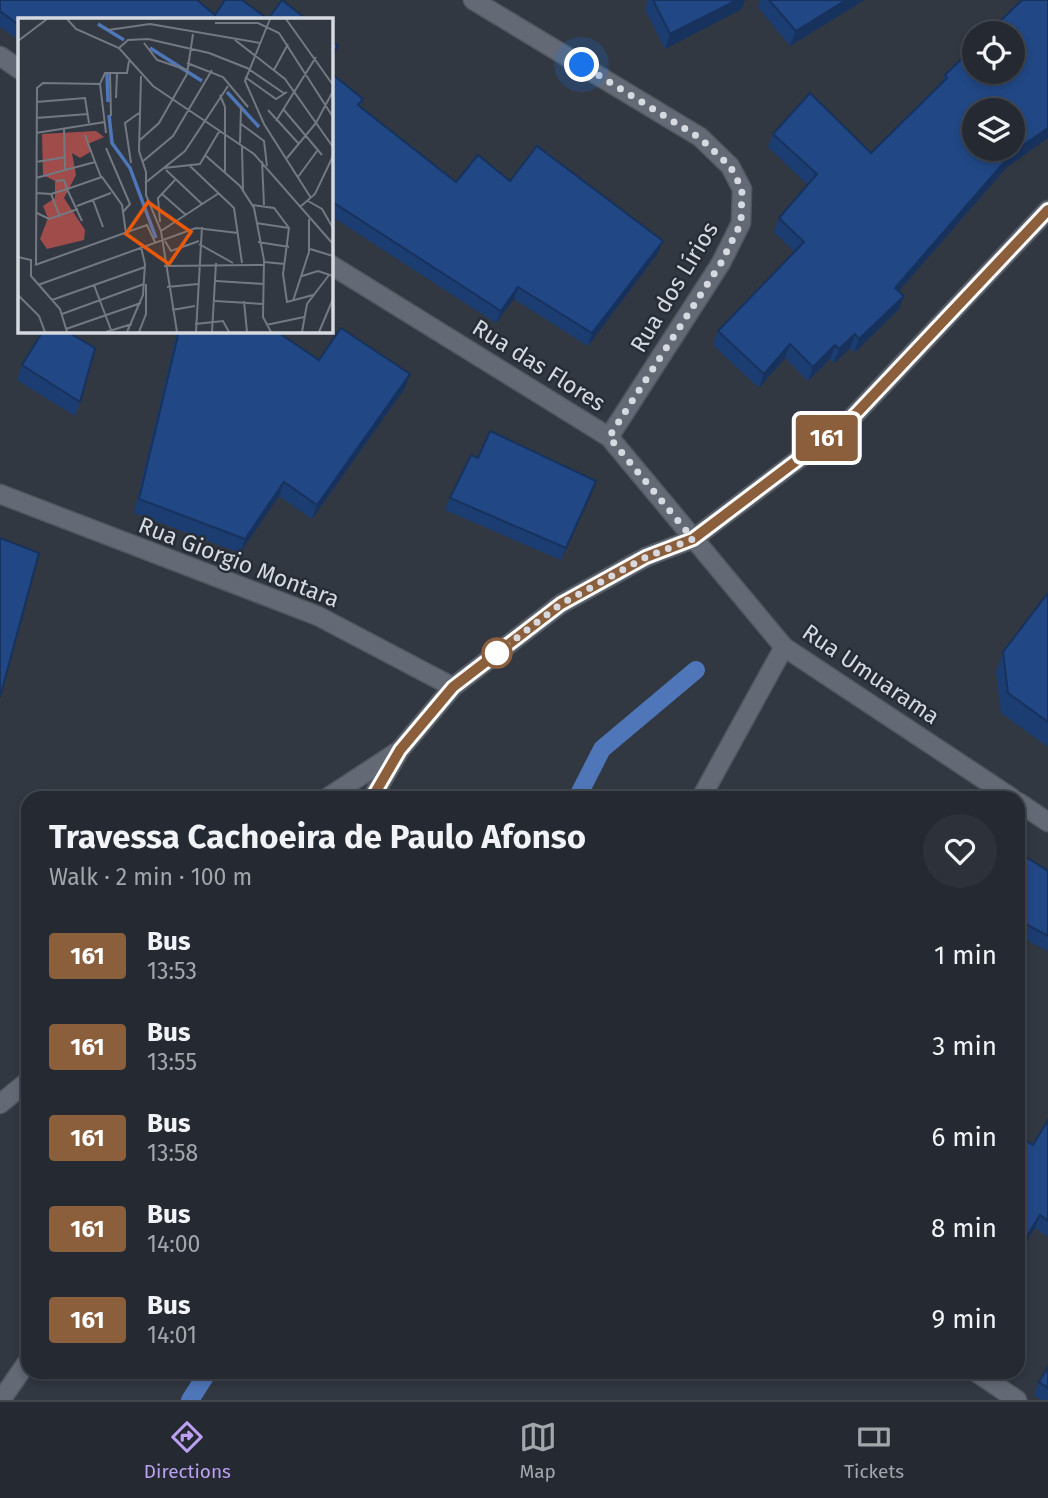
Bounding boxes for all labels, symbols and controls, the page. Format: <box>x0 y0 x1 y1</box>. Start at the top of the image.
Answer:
inset map <box>18 18 332 332</box>
map controls <box>962 21 1025 161</box>
button: locate <box>962 21 1025 84</box>
your location <box>564 47 599 82</box>
button: layers <box>962 98 1025 161</box>
street label: Rua dos Lírios <box>624 217 724 357</box>
street label: Rua das Flores <box>467 313 611 417</box>
line badge: 161 <box>787 415 867 461</box>
text: 161 <box>810 424 844 452</box>
street label: Rua Giorgio Montara <box>135 511 343 613</box>
street label: Rua Umuarama <box>797 618 945 730</box>
unlabelled marker <box>482 638 512 668</box>
button: heart <box>923 814 997 888</box>
text: Travessa Cachoeira de Paulo Afonso <box>49 817 586 857</box>
text: Walk · 2 min · 100 m <box>49 863 252 891</box>
text: Bus <box>147 926 190 957</box>
text: 1 min <box>934 940 997 971</box>
text: 161 <box>70 942 105 970</box>
text: 13:53 <box>147 957 197 985</box>
text: Bus <box>147 1017 190 1048</box>
text: 3 min <box>932 1031 997 1062</box>
text: 161 <box>70 1033 105 1061</box>
text: 13:55 <box>147 1048 197 1076</box>
text: Bus <box>147 1108 190 1139</box>
text: 6 min <box>931 1122 997 1153</box>
text: 161 <box>70 1124 105 1152</box>
text: 13:58 <box>147 1139 198 1167</box>
text: Bus <box>147 1199 190 1230</box>
text: 8 min <box>931 1213 997 1244</box>
text: 161 <box>70 1215 105 1243</box>
text: 14:00 <box>147 1230 200 1258</box>
text: Bus <box>147 1290 190 1321</box>
text: 9 min <box>932 1304 997 1335</box>
text: 161 <box>70 1306 105 1334</box>
text: 14:01 <box>147 1321 197 1349</box>
tab: Directions <box>144 1418 231 1483</box>
tab: Map <box>519 1418 557 1483</box>
tab: Tickets <box>844 1418 904 1483</box>

